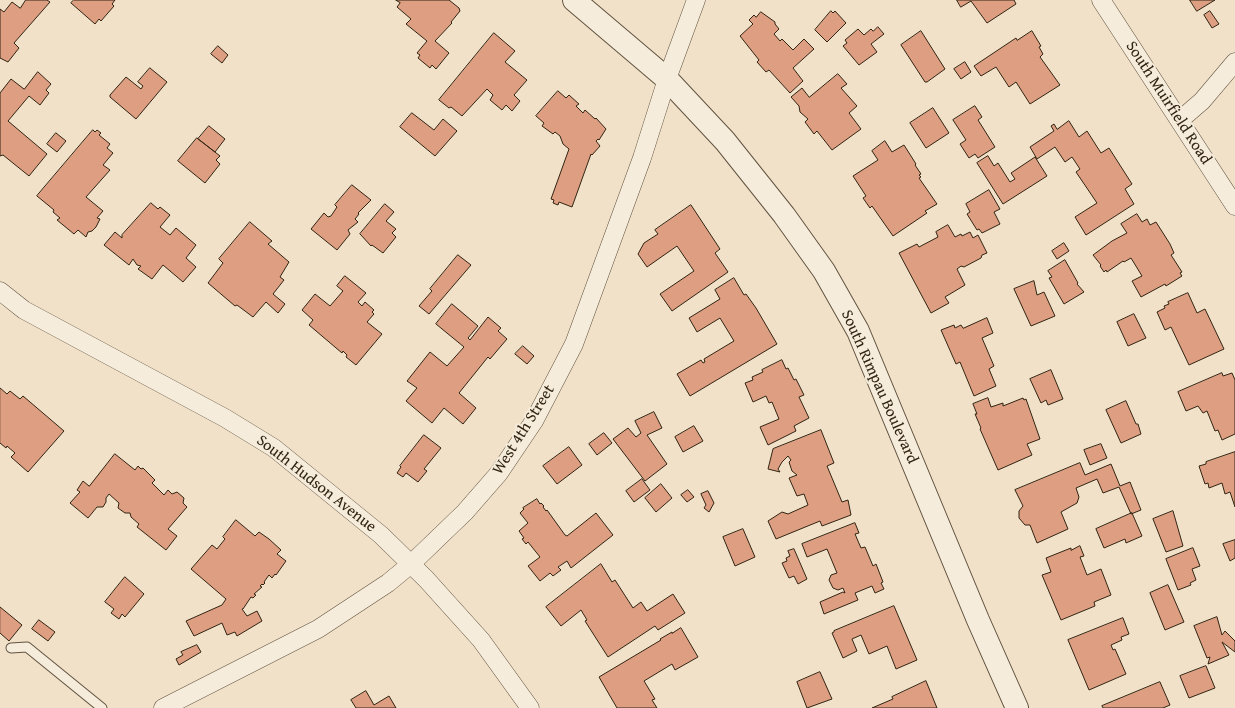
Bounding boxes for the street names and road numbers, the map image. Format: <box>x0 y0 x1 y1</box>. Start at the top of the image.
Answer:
street label: South Muirfield Road <box>1121 38 1215 168</box>
street label: South Rimpau Boulevard <box>836 307 922 467</box>
street label: West 4th Street <box>489 382 559 478</box>
street label: South Hudson Avenue <box>252 431 380 537</box>

